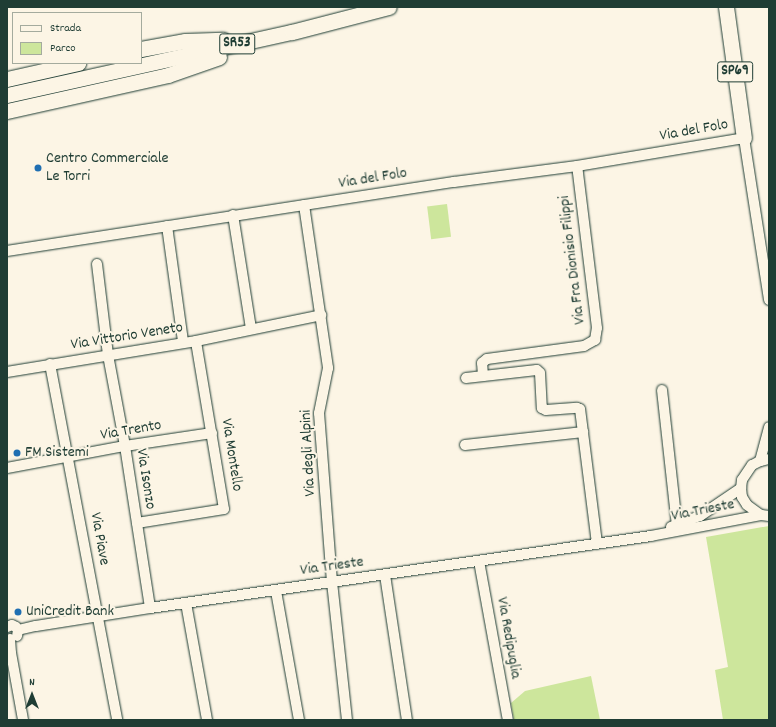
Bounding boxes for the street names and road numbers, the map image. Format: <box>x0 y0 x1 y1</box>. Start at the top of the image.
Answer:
road number: SR53 <box>219 31 255 57</box>
road number: SP69 <box>717 59 753 85</box>
street label: Via del Folo <box>658 116 730 146</box>
street label: Via del Folo <box>337 164 409 194</box>
street label: Via Fra Dionisio Filippi <box>556 195 590 325</box>
street label: Via Vittorio Veneto <box>70 319 184 355</box>
street label: Via degli Alpini <box>297 409 321 497</box>
street label: Via Trento <box>99 416 163 446</box>
street label: Via Montello <box>216 417 246 493</box>
street label: Via Isonzo <box>131 447 159 511</box>
street label: Via Trieste <box>670 495 736 527</box>
street label: Via Piave <box>85 511 113 567</box>
street label: Via Trieste <box>299 553 365 581</box>
street label: Via Redipuglia <box>491 596 525 680</box>

